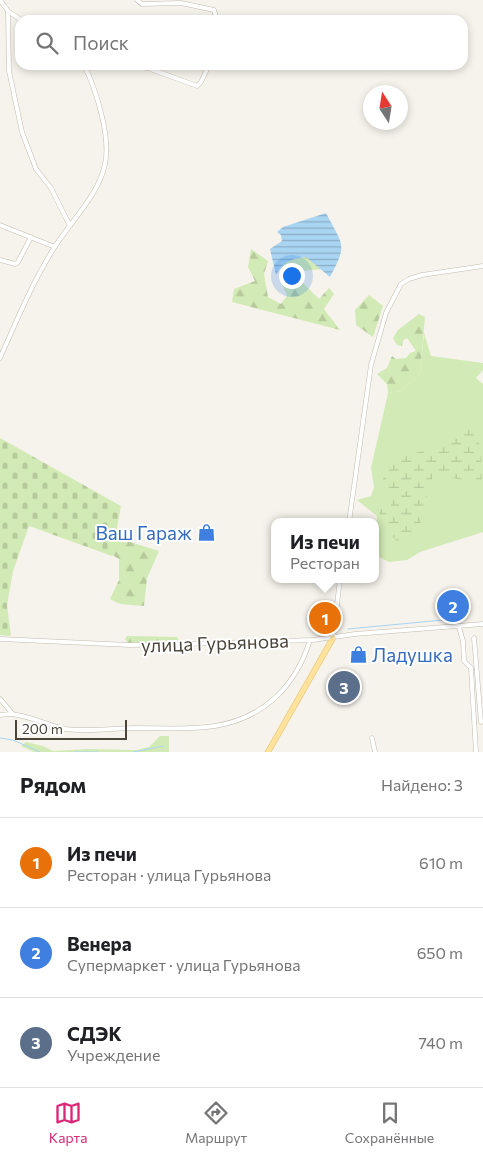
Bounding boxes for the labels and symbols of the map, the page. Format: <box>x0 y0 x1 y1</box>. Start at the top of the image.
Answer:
north arrow <box>363 85 408 130</box>
your location <box>279 263 305 289</box>
place label: Ваш Гараж <box>95 521 192 544</box>
shop icon: Ваш Гараж <box>196 523 216 543</box>
pin: 2 <box>437 587 469 625</box>
pin: 1 <box>309 599 341 637</box>
street label: улица Гурьянова <box>141 628 289 657</box>
place label: Ладушка <box>372 643 453 666</box>
shop icon: Ладушка <box>348 645 368 665</box>
pin: 3 <box>328 668 360 706</box>
scale bar <box>15 717 128 740</box>

